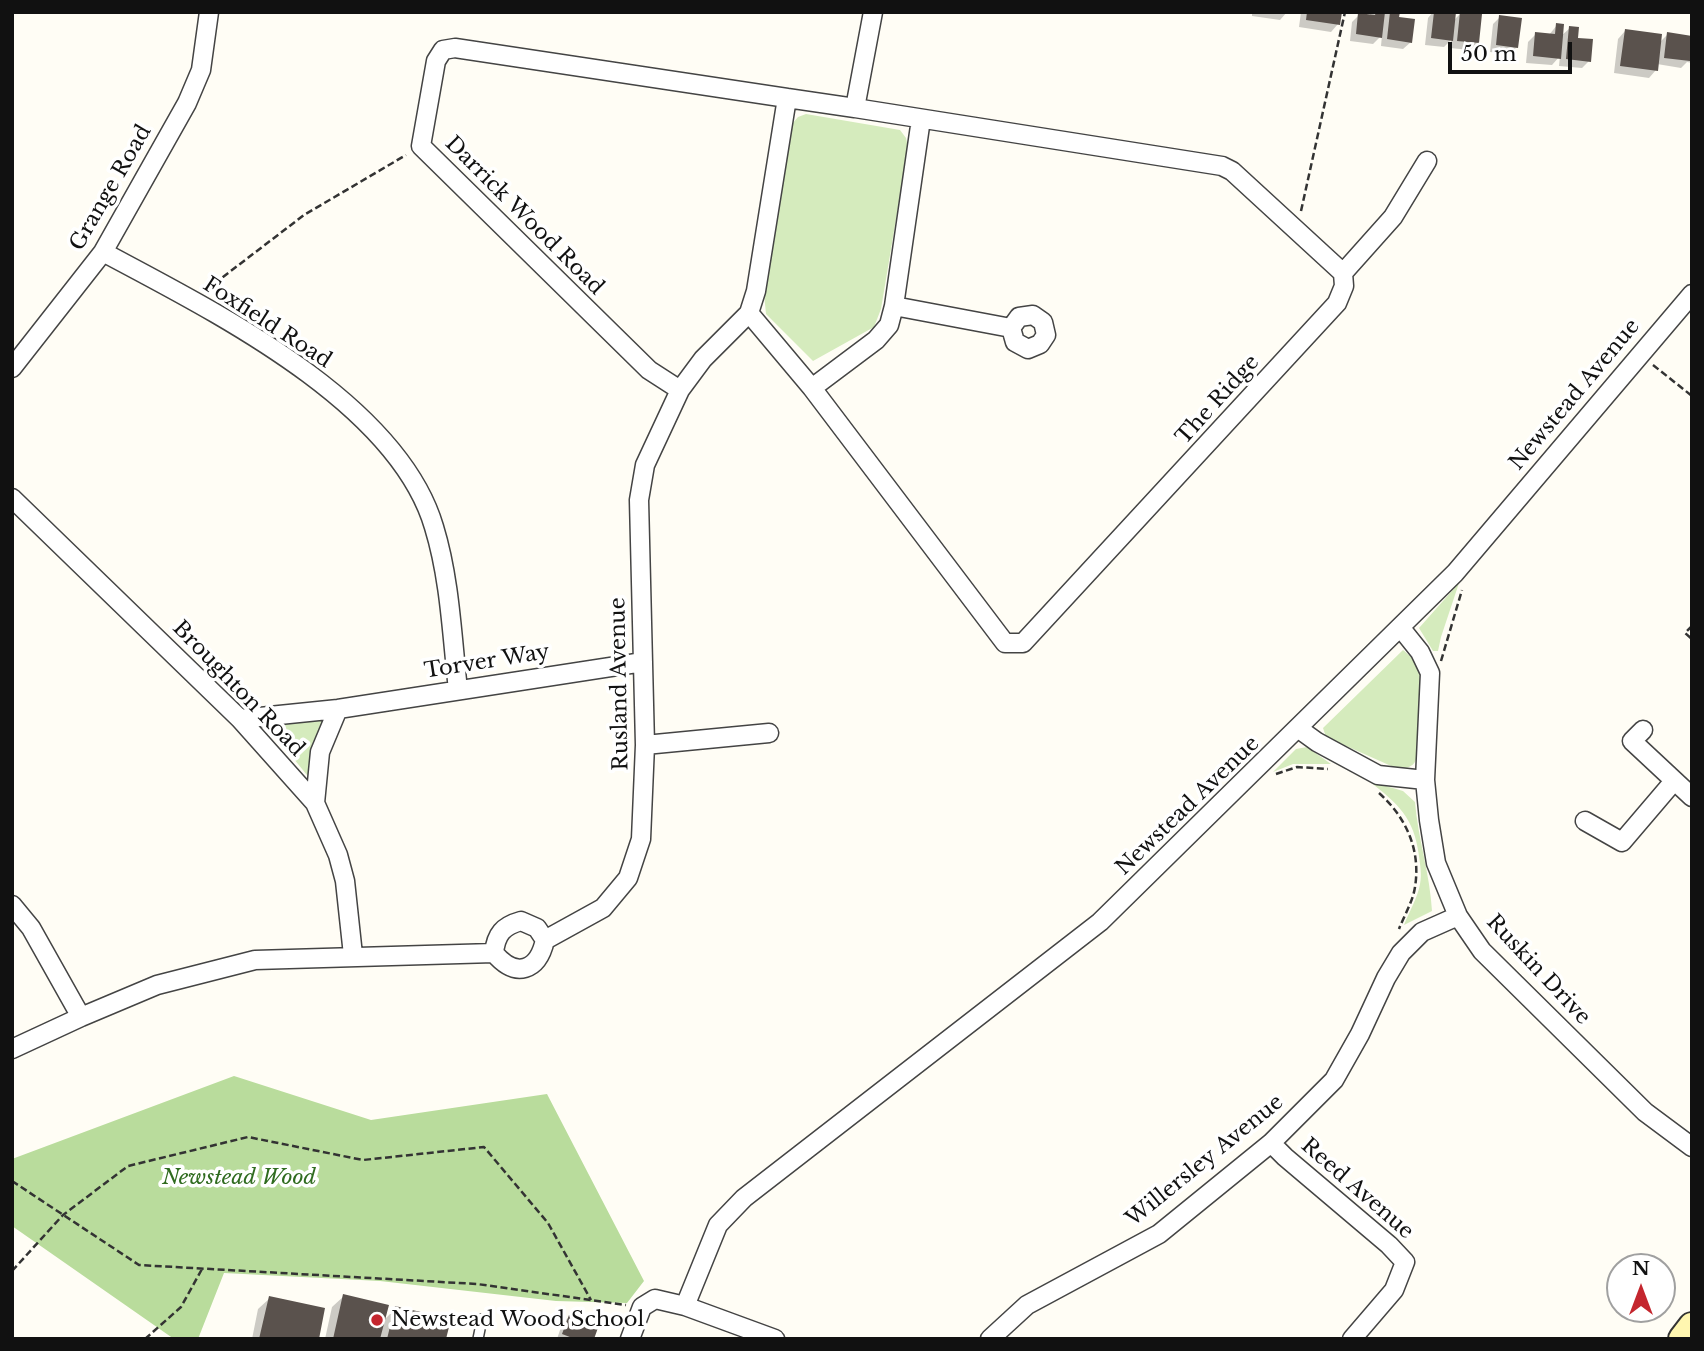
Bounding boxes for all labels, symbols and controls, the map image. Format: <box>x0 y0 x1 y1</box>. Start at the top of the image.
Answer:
scale bar <box>1452 28 1576 72</box>
text: 50 m <box>1461 41 1516 67</box>
street label: Grange Road <box>65 121 157 255</box>
street label: Darrick Wood Road <box>439 131 609 301</box>
street label: Foxfield Road <box>198 272 336 374</box>
street label: Newstead Avenue <box>1505 314 1645 476</box>
street label: The Ridge <box>1171 350 1265 450</box>
street label: Rusland Avenue <box>606 597 634 771</box>
street label: Broughton Road <box>167 616 309 762</box>
street label: Torver Way <box>423 640 551 684</box>
street label: Newstead Avenue <box>1111 731 1265 881</box>
street label: Ruskin Drive <box>1481 910 1595 1030</box>
street label: Willersley Avenue <box>1121 1090 1289 1232</box>
street label: Reed Avenue <box>1296 1133 1418 1245</box>
park label: Newstead Wood <box>162 1165 316 1191</box>
north arrow <box>1606 1253 1676 1323</box>
text: N <box>1632 1257 1650 1280</box>
place label: Newstead Wood School <box>391 1307 644 1333</box>
marker: Newstead Wood School <box>369 1312 385 1328</box>

